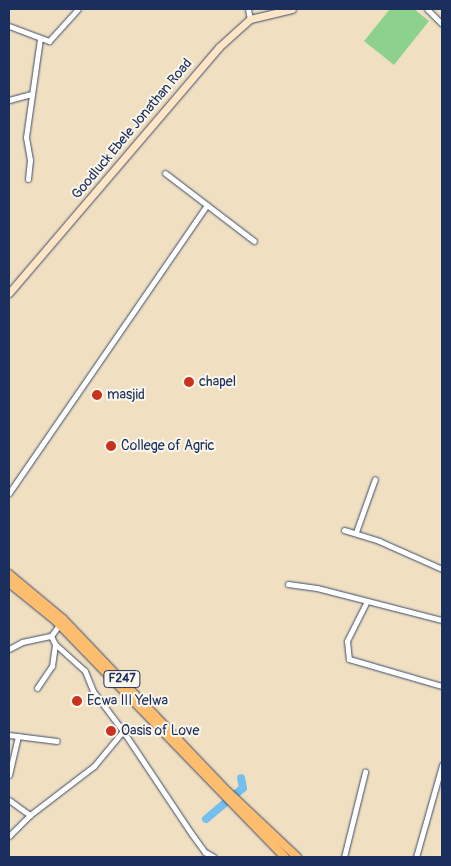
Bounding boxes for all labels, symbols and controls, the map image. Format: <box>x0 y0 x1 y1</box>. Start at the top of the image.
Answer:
street label: Goodluck Ebele Jonathan Road <box>68 55 196 203</box>
place label: chapel <box>199 374 236 390</box>
marker: chapel <box>183 376 195 388</box>
place label: masjid <box>107 387 145 403</box>
marker: masjid <box>91 389 103 401</box>
place label: College of Agric <box>121 438 215 454</box>
marker: College of Agric <box>105 440 117 452</box>
road number: F247 <box>103 670 141 689</box>
place label: Ecwa III Yelwa <box>87 693 168 709</box>
marker: Ecwa III Yelwa <box>71 695 83 707</box>
place label: Oasis of Love <box>121 723 199 739</box>
marker: Oasis of Love <box>105 725 117 737</box>

